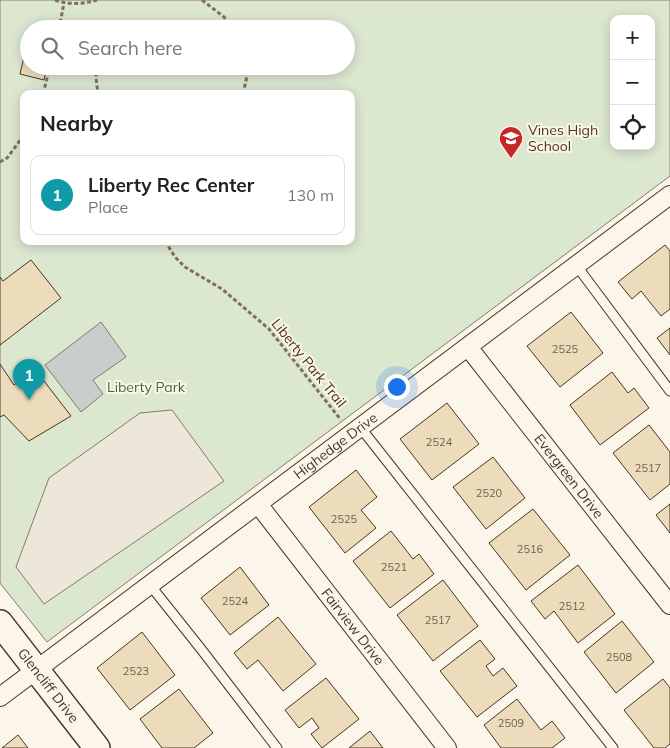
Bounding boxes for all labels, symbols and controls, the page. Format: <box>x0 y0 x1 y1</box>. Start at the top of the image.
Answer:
map controls <box>610 15 655 150</box>
button: + <box>610 15 655 60</box>
search box <box>20 20 355 75</box>
icon: search <box>38 34 66 62</box>
text: Search here <box>78 36 182 60</box>
button: − <box>610 60 655 105</box>
button: locate <box>610 105 655 150</box>
text: Nearby <box>40 110 113 136</box>
place label: Vines High School <box>528 121 598 155</box>
school or university icon: Vines High School <box>498 125 524 159</box>
text: Liberty Rec Center <box>88 173 254 197</box>
text: 1 <box>52 185 62 205</box>
text: 130 m <box>287 185 334 205</box>
text: Place <box>88 197 128 217</box>
street label: Liberty Park Trail <box>268 315 350 411</box>
house number: 2525 <box>552 342 579 356</box>
pin: 1 <box>13 359 45 400</box>
your location <box>384 374 410 400</box>
park label: Liberty Park <box>107 378 186 396</box>
street label: Highedge Drive <box>290 408 381 483</box>
street label: Evergreen Drive <box>530 430 608 522</box>
house number: 2524 <box>426 435 453 449</box>
house number: 2517 <box>635 461 661 475</box>
house number: 2520 <box>476 486 503 500</box>
house number: 2525 <box>331 512 358 526</box>
house number: 2516 <box>517 542 544 556</box>
house number: 2521 <box>381 560 407 574</box>
street label: Fairview Drive <box>317 584 388 669</box>
house number: 2524 <box>222 594 249 608</box>
house number: 2512 <box>559 599 586 613</box>
house number: 2517 <box>425 613 451 627</box>
street label: Glencliff Drive <box>14 644 83 726</box>
house number: 2508 <box>606 650 633 664</box>
house number: 2523 <box>123 664 149 678</box>
house number: 2509 <box>498 716 524 730</box>

